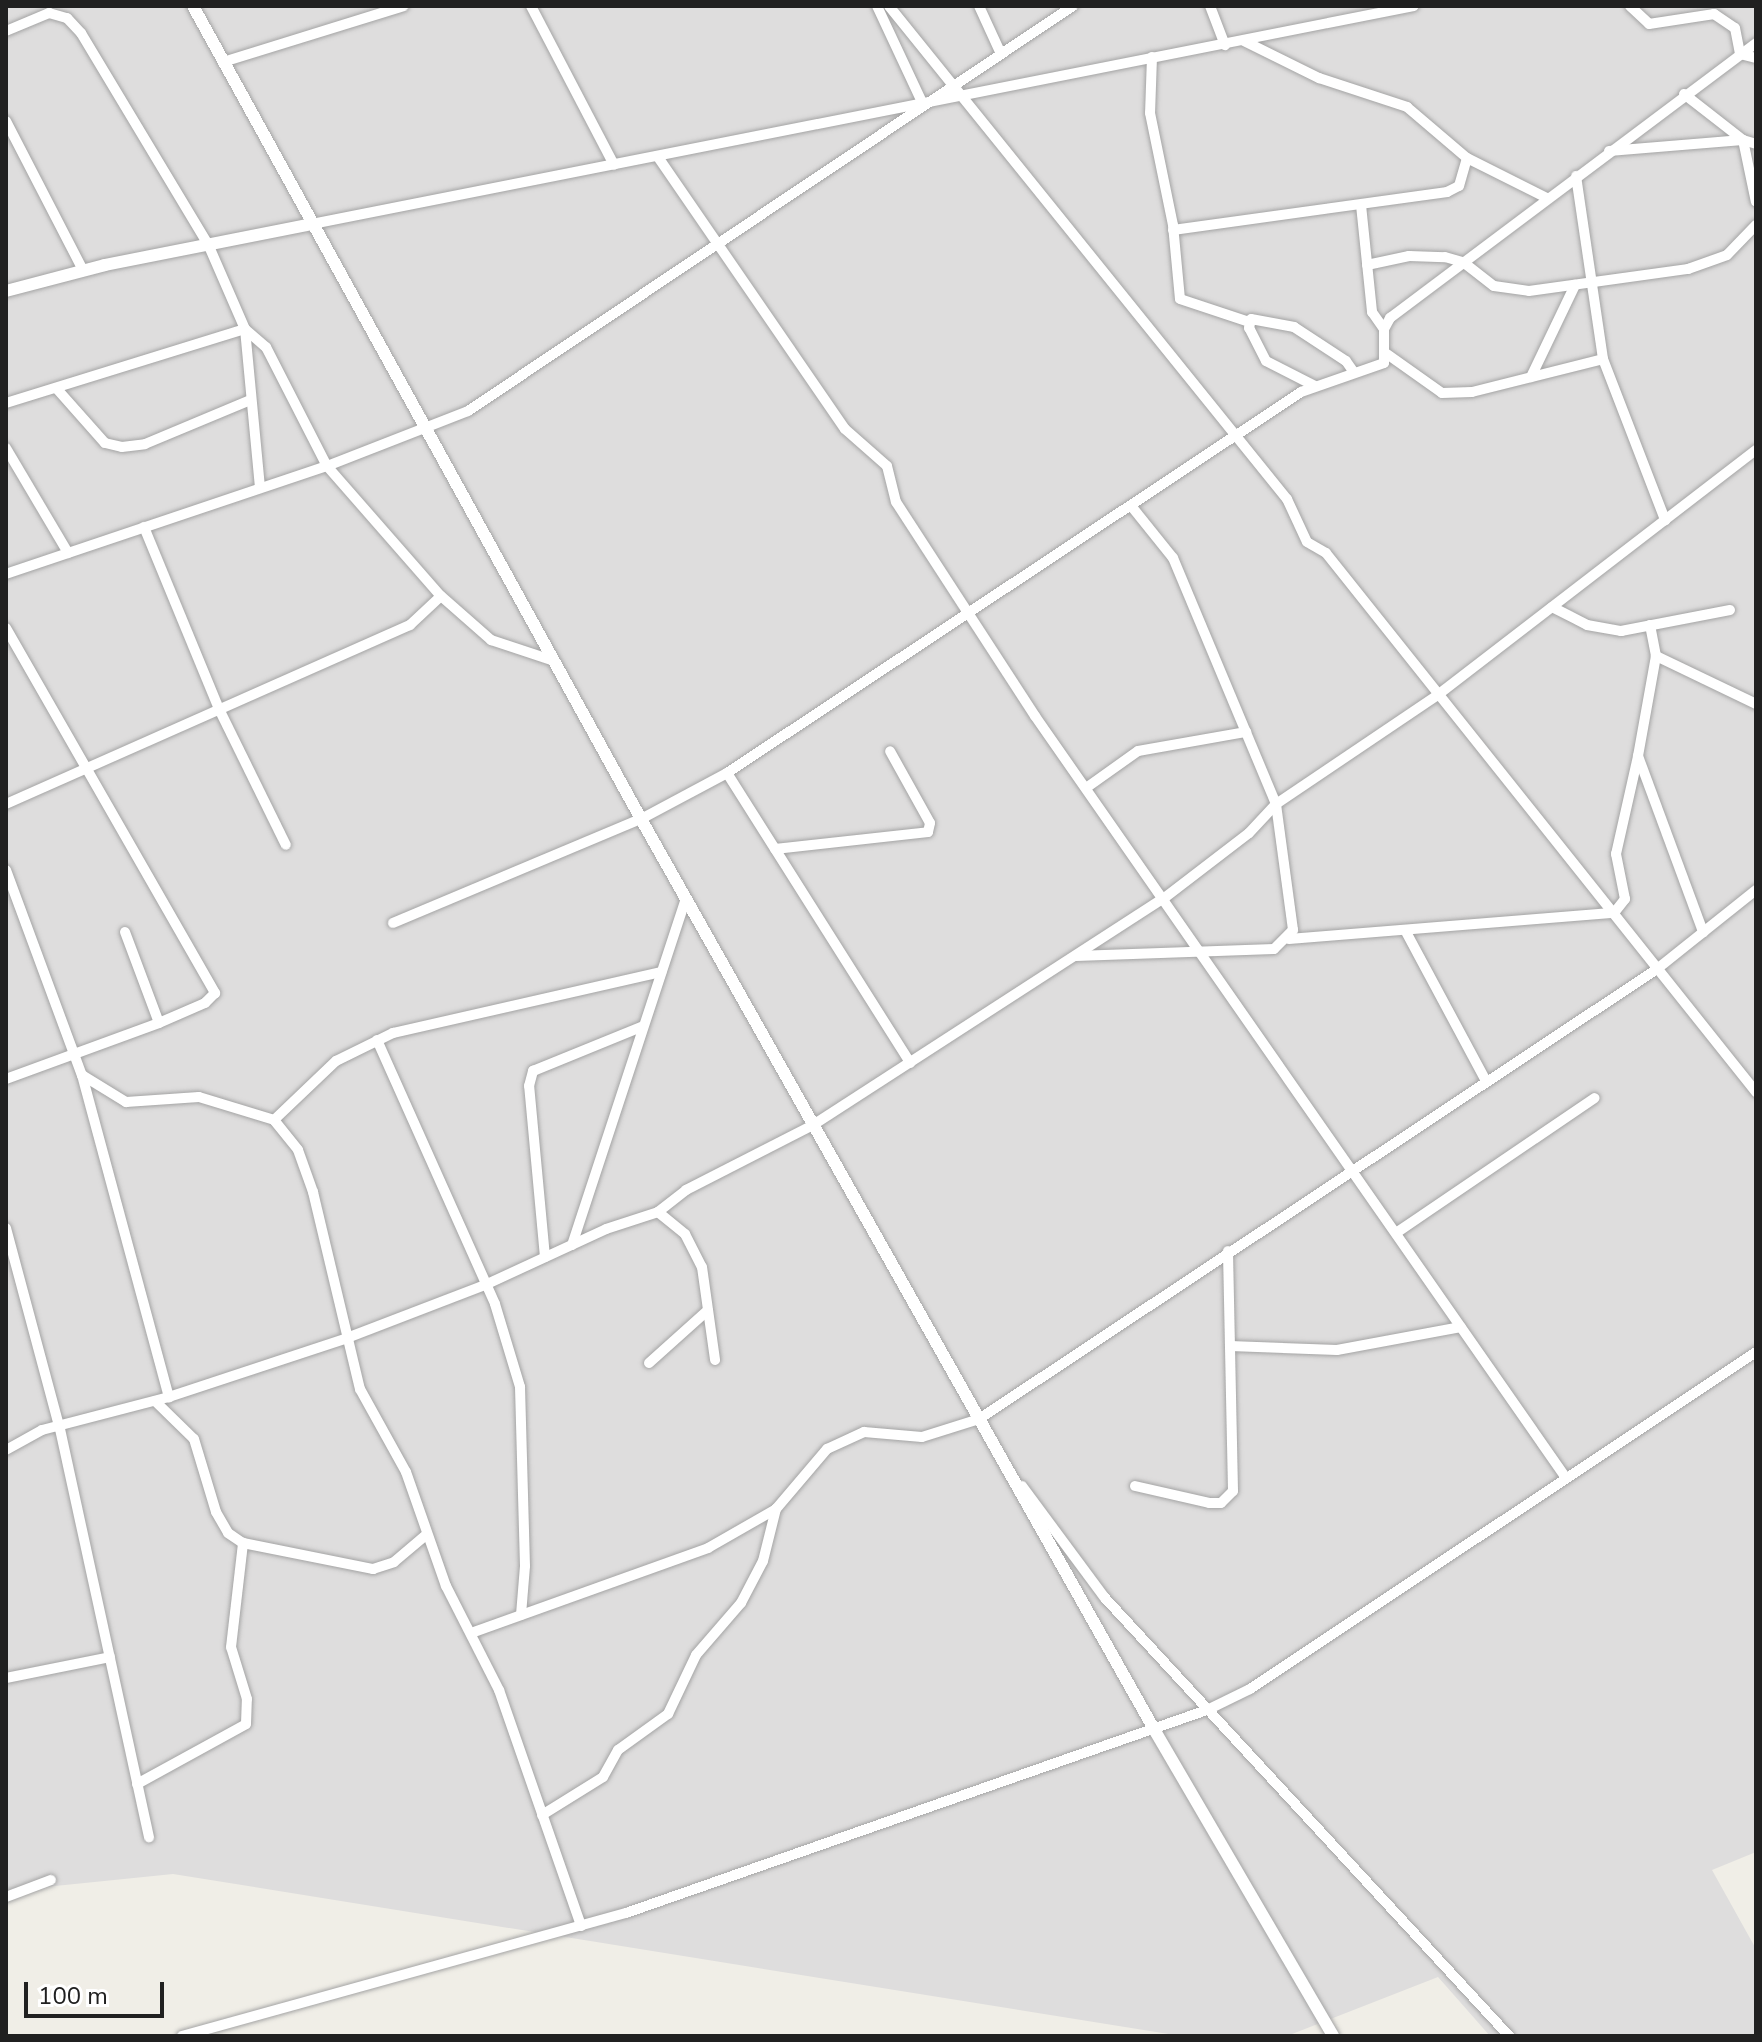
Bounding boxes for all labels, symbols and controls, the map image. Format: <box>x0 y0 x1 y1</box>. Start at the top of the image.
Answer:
scale bar <box>28 1966 168 2016</box>
text: 100 m <box>38 1980 108 2012</box>

